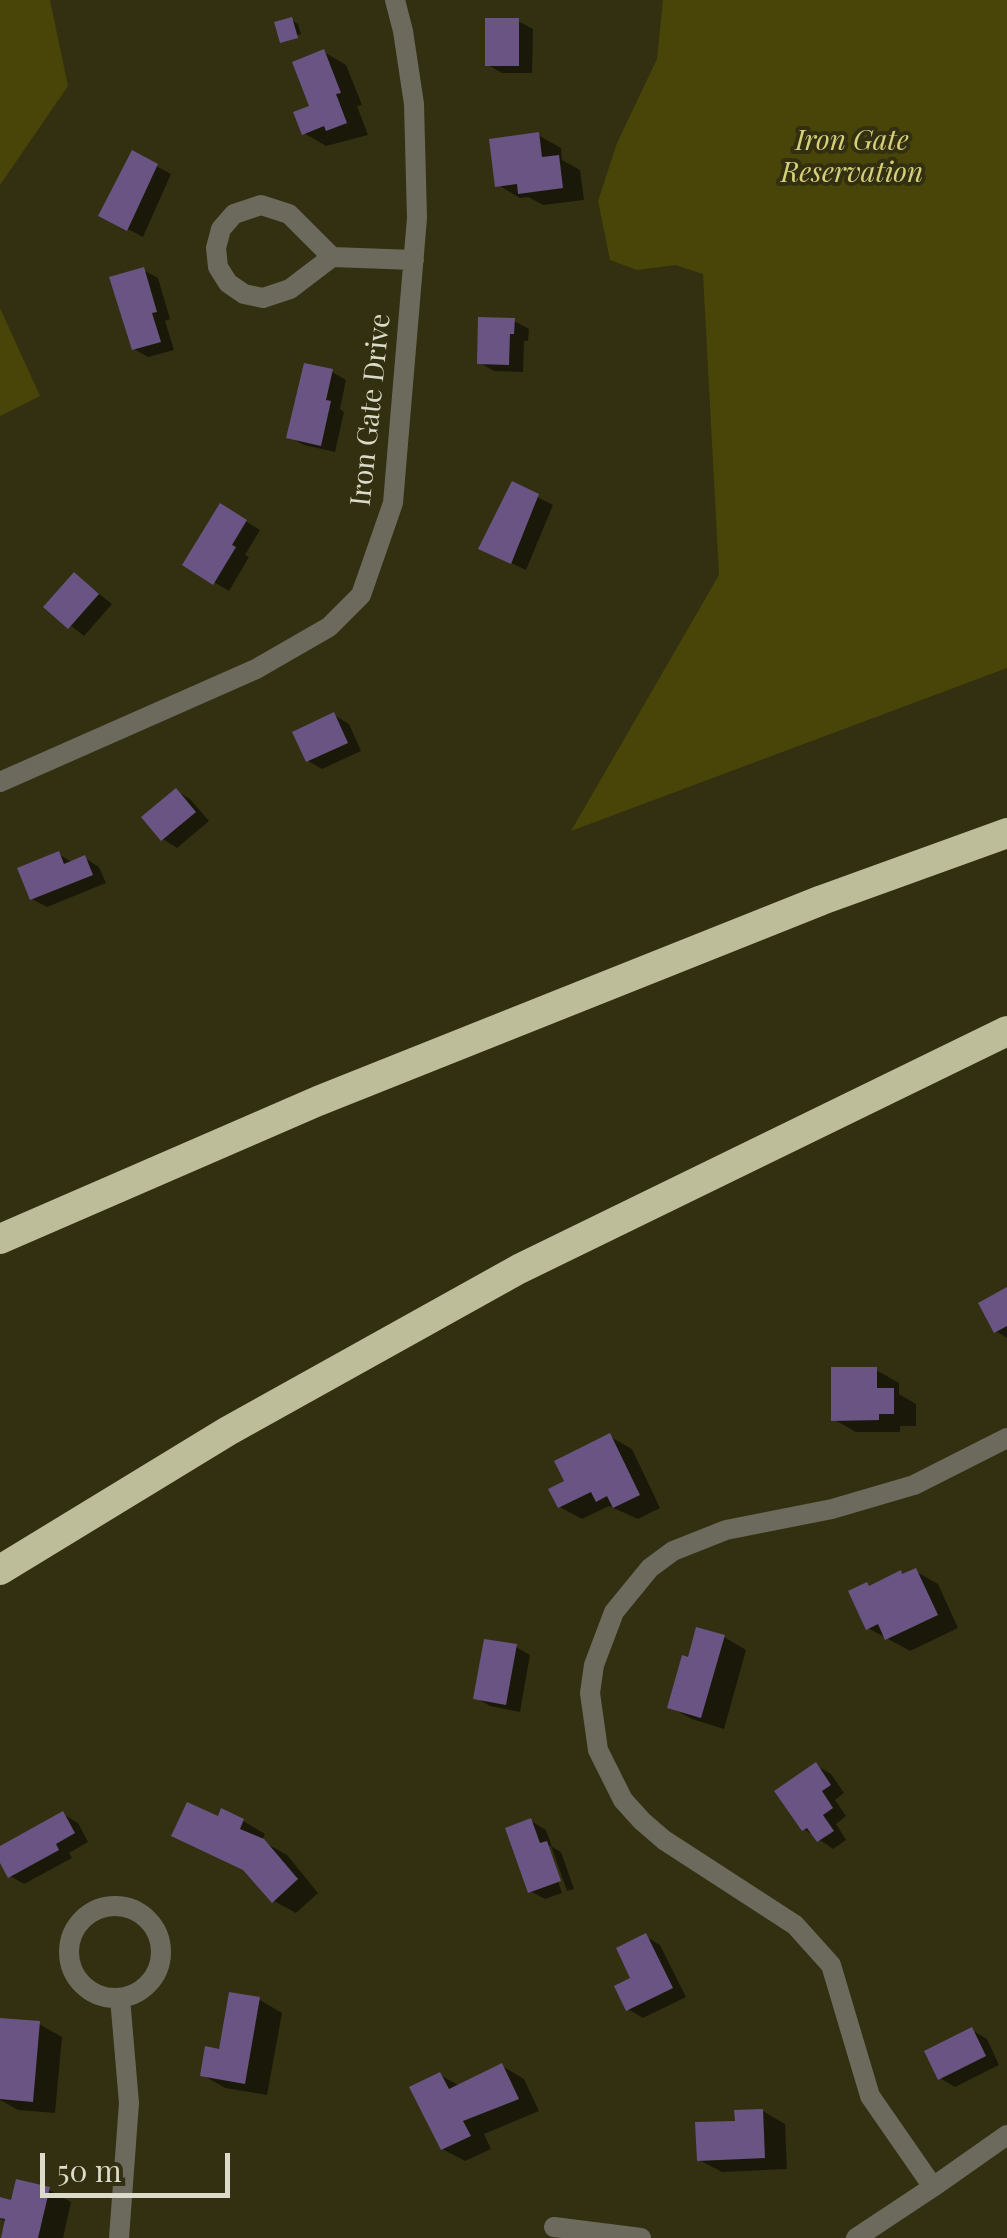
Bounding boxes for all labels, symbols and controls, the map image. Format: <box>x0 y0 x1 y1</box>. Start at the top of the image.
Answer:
park label: Iron Gate Reservation <box>781 124 923 190</box>
street label: Iron Gate Drive <box>344 312 398 508</box>
scale bar <box>45 2133 235 2195</box>
text: 50 m <box>57 2150 122 2190</box>

